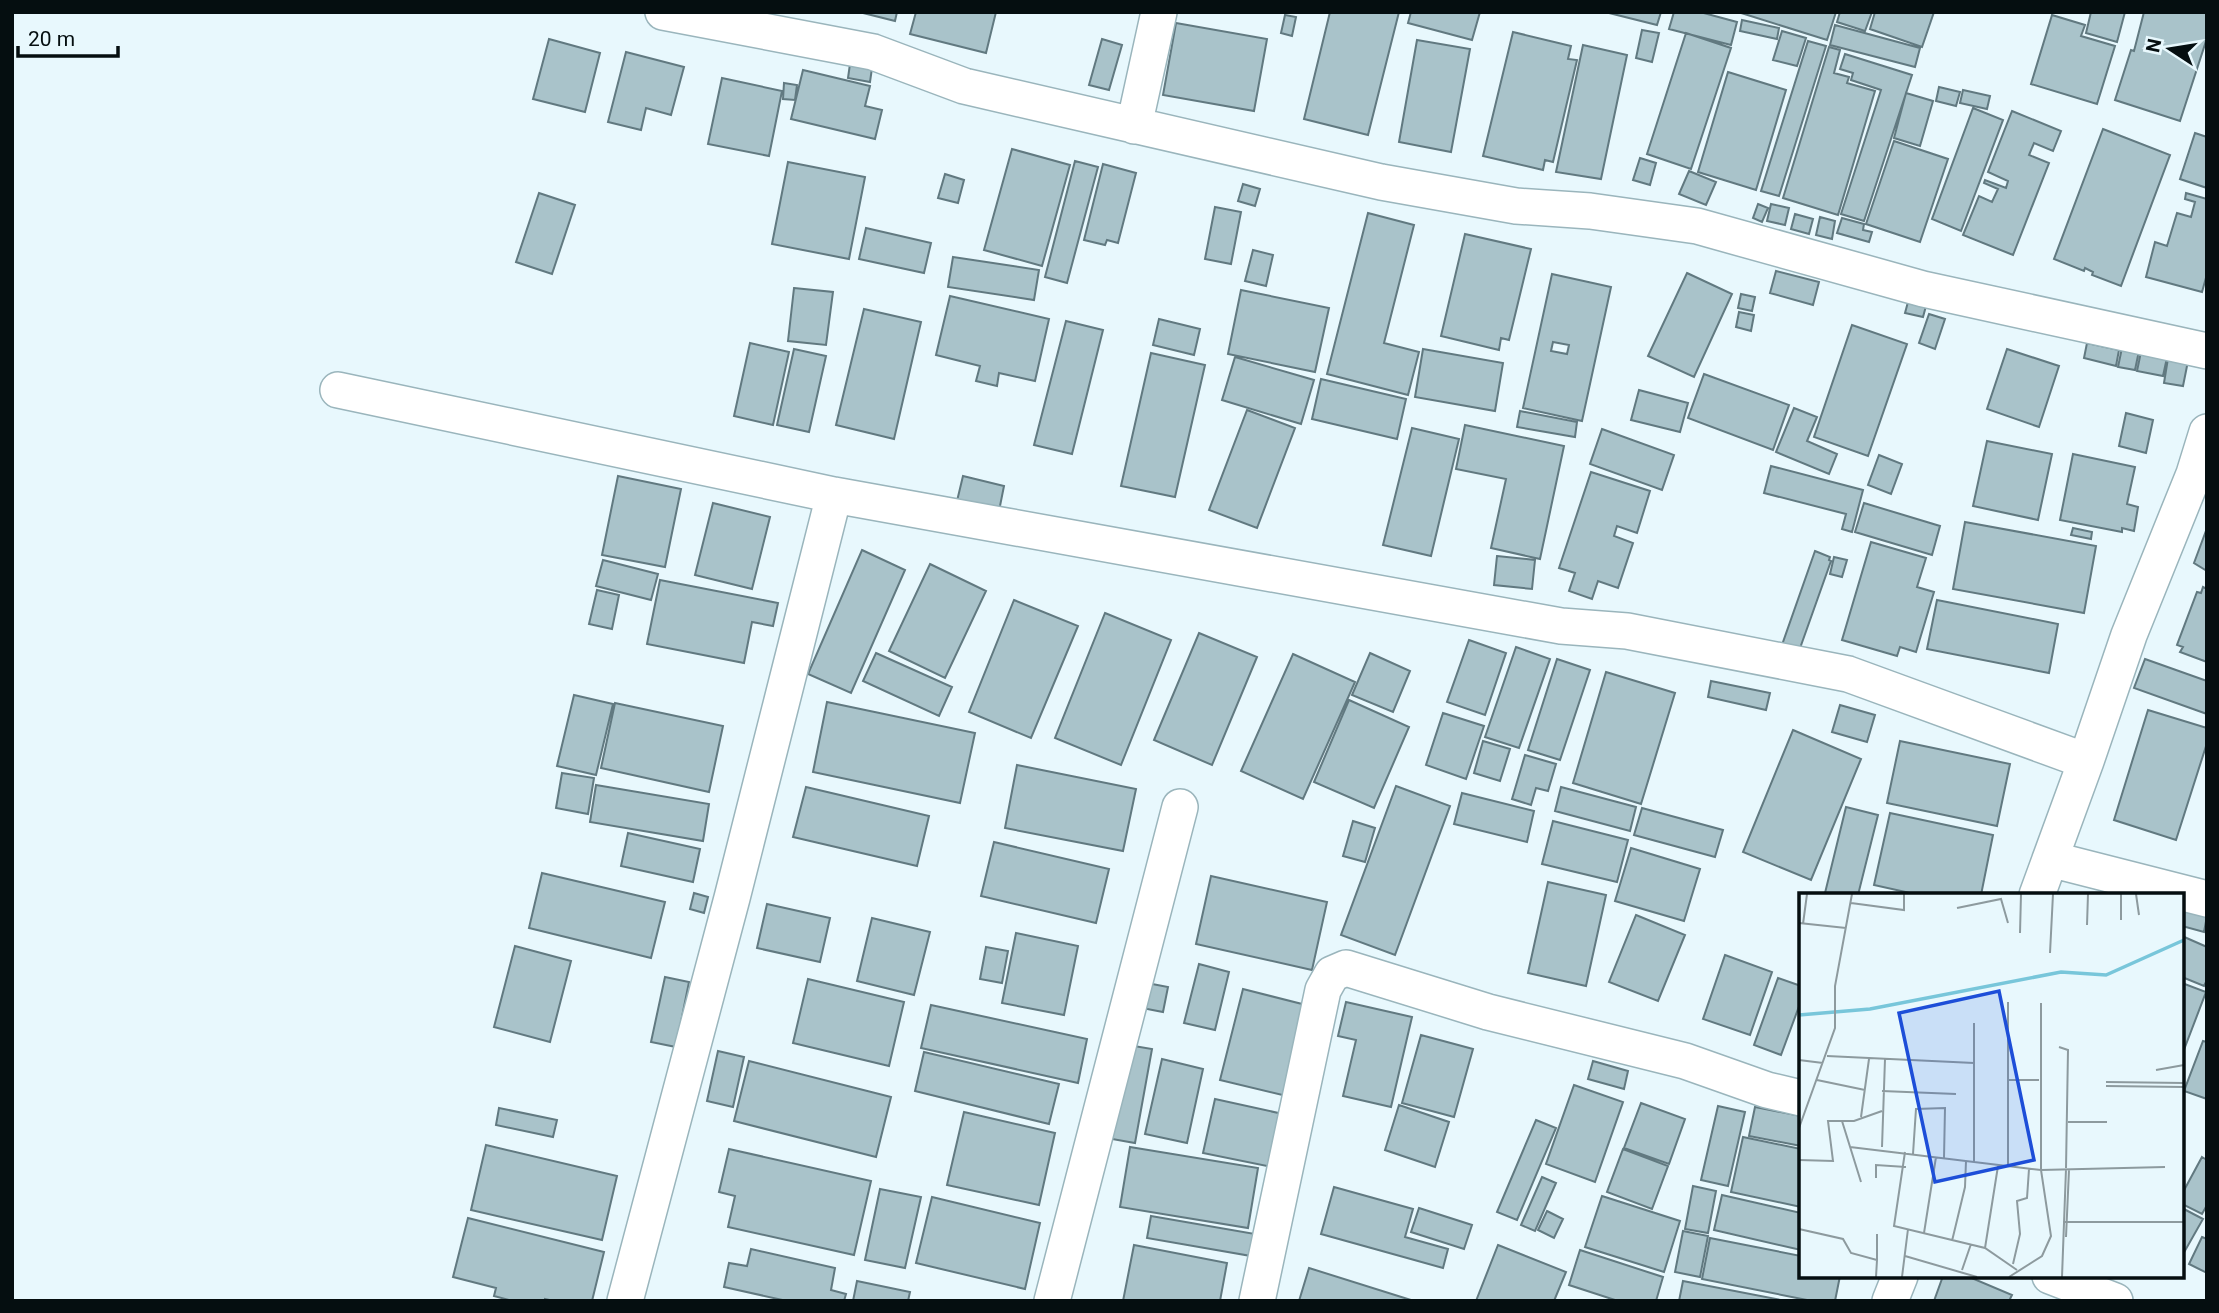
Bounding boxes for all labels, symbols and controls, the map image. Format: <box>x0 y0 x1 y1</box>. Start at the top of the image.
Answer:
scale bar <box>18 14 117 58</box>
north arrow <box>2135 14 2205 84</box>
text: 20 m <box>28 27 75 51</box>
text: N <box>2141 37 2167 55</box>
inset map <box>1799 893 2184 1278</box>

